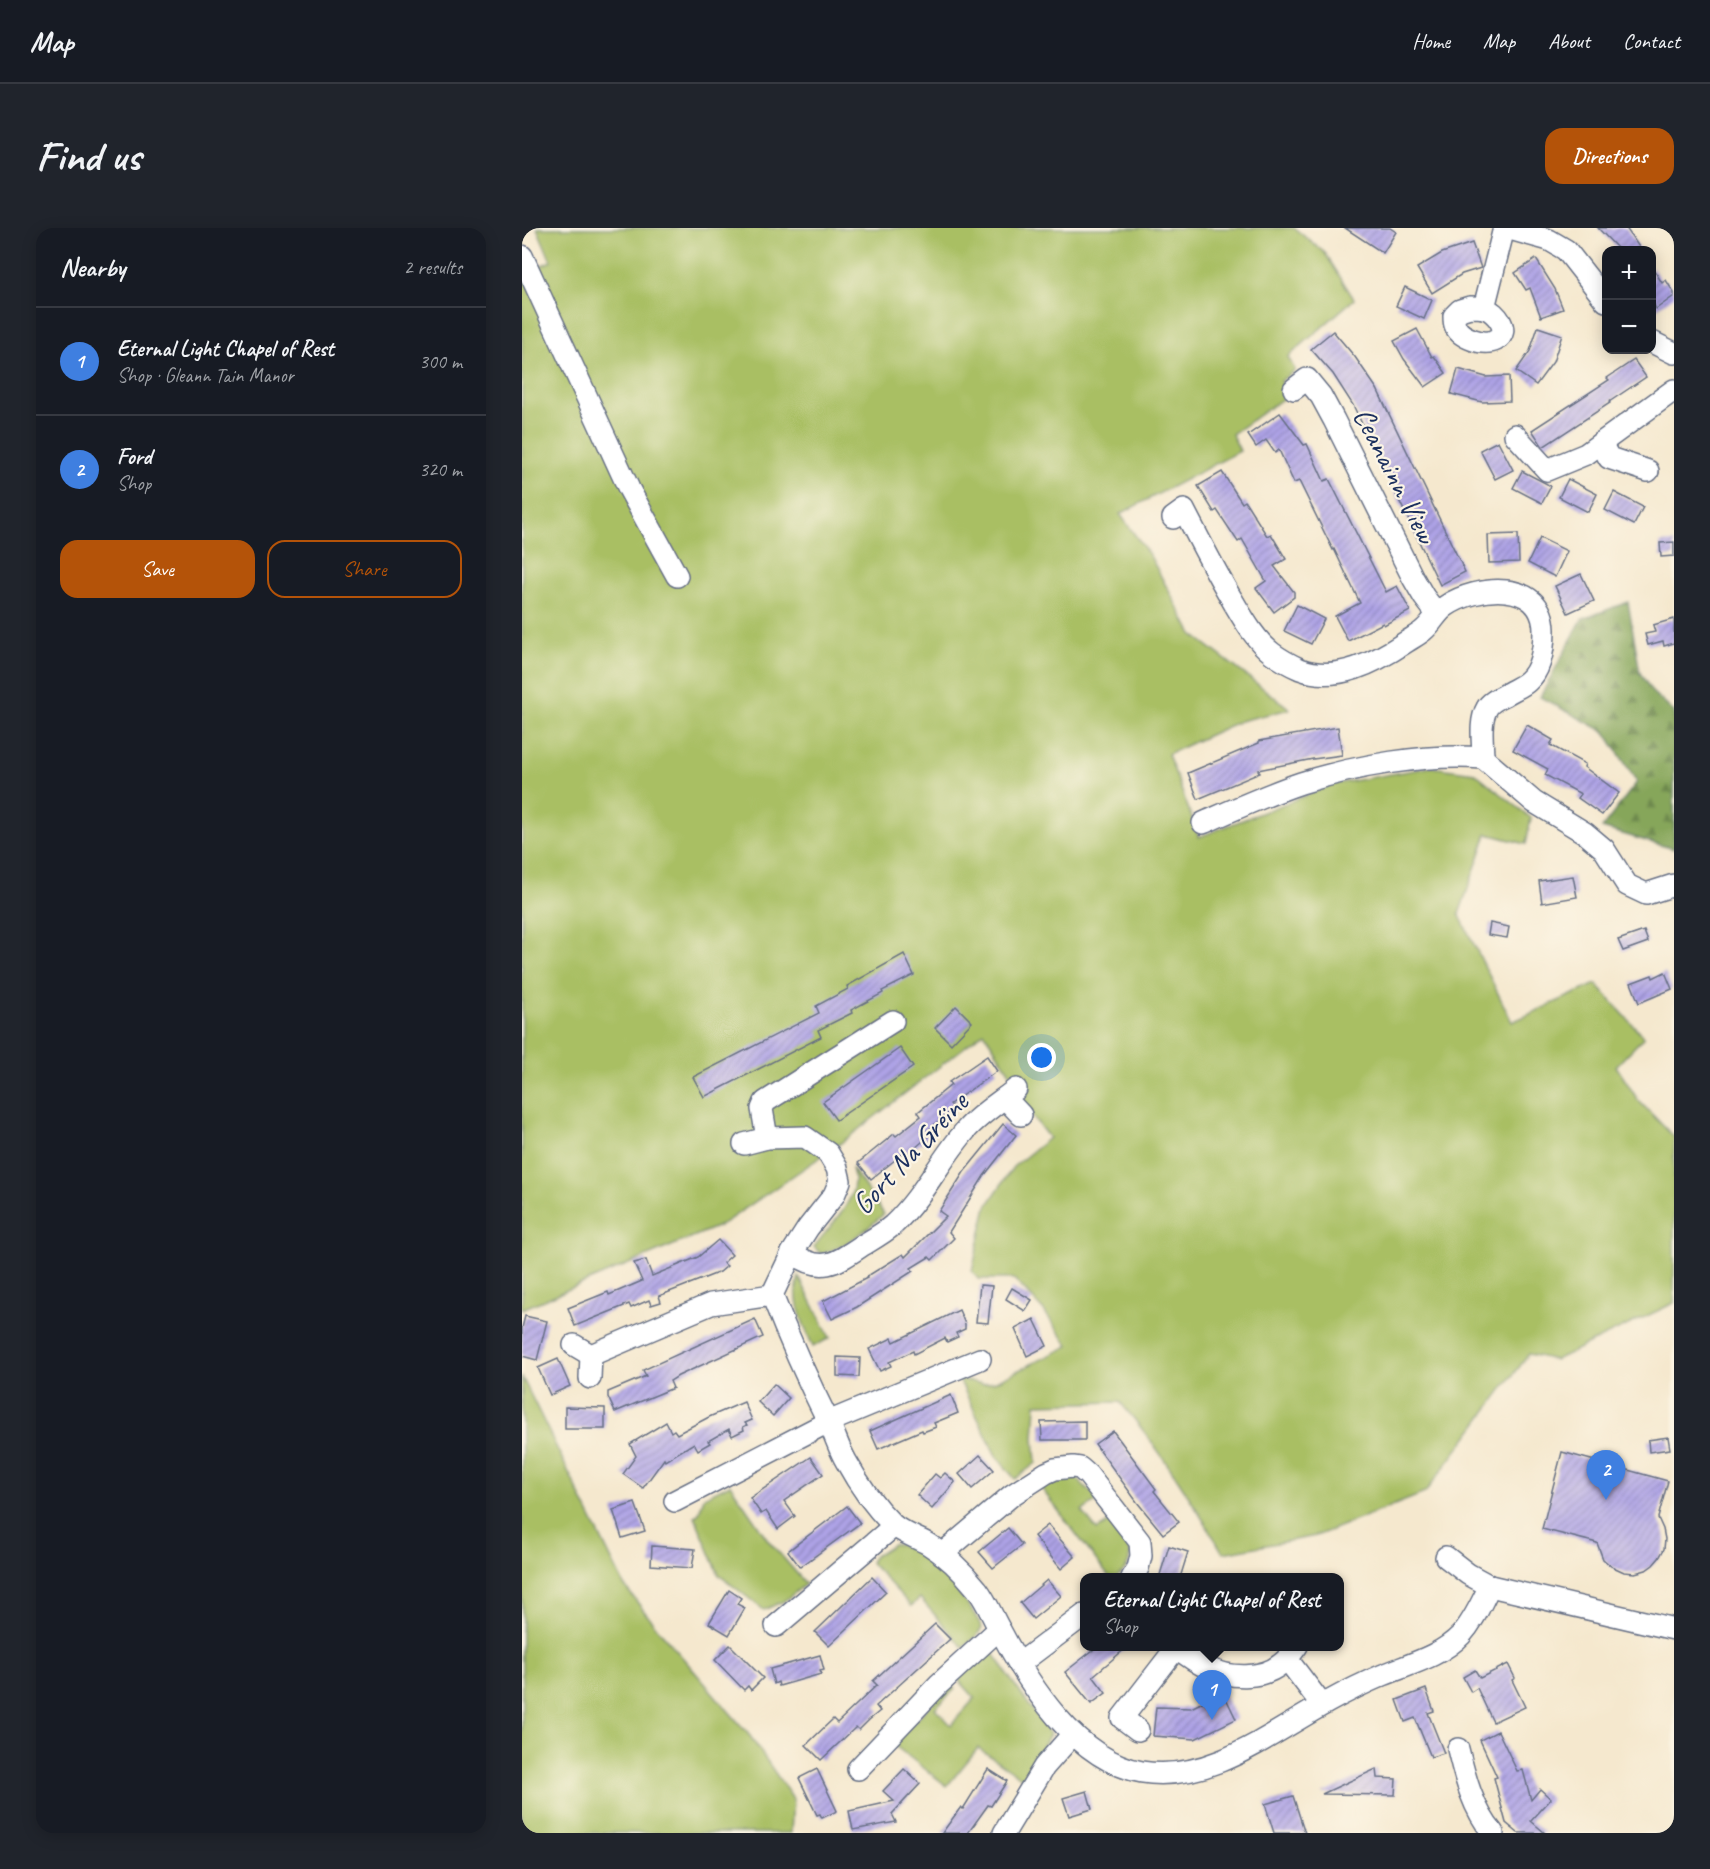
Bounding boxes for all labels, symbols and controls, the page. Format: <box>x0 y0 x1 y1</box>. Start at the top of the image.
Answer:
text: Map <box>30 24 73 59</box>
text: Home <box>1412 28 1450 54</box>
text: Map <box>1483 28 1515 54</box>
text: About <box>1548 28 1590 54</box>
text: Contact <box>1623 28 1680 54</box>
button: Directions <box>1545 128 1674 184</box>
text: Find us <box>36 130 141 183</box>
map controls <box>1602 246 1656 354</box>
button: + <box>1602 246 1656 300</box>
text: Nearby <box>60 251 125 284</box>
text: 2 results <box>403 255 462 280</box>
button: − <box>1602 300 1656 354</box>
text: Eternal Light Chapel of Rest <box>117 335 334 363</box>
text: 1 <box>75 349 84 374</box>
text: 300 m <box>419 349 462 374</box>
text: Shop · Gleann Tain Manor <box>117 363 294 388</box>
street label: Ceanainn View <box>1345 401 1446 551</box>
text: Ford <box>117 443 152 471</box>
text: 2 <box>75 457 84 482</box>
text: 320 m <box>419 457 462 482</box>
text: Shop <box>117 471 151 496</box>
button: Save <box>60 540 255 598</box>
button: Share <box>267 540 462 598</box>
your location <box>1027 1043 1056 1072</box>
street label: Gort Na Gréine <box>844 1082 978 1222</box>
pin: 2 <box>1586 1450 1626 1500</box>
popup <box>1080 1573 1344 1651</box>
text: Eternal Light Chapel of Rest <box>1104 1586 1320 1614</box>
text: Shop <box>1104 1614 1138 1639</box>
pin: 1 <box>1192 1670 1232 1720</box>

